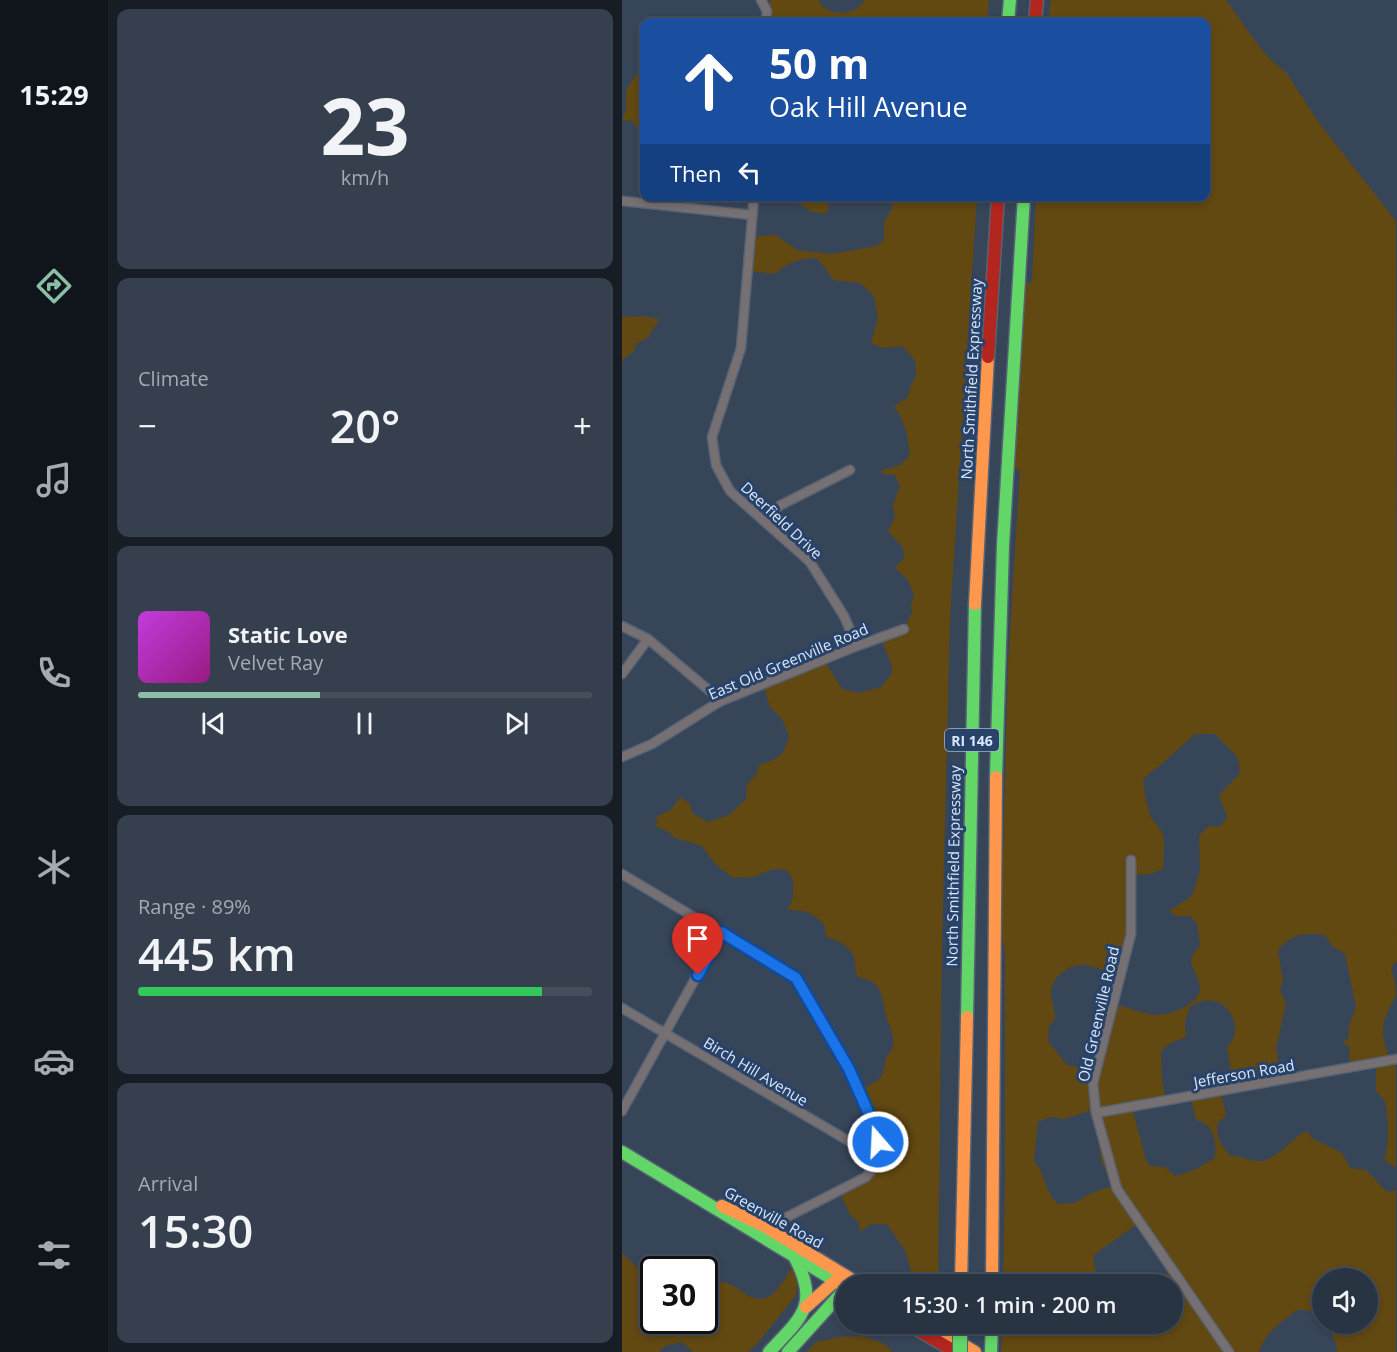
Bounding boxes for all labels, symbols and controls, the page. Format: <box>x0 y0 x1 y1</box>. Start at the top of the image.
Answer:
text: 50 m <box>769 34 869 91</box>
icon: ahead <box>670 42 748 120</box>
text: 23 <box>320 72 410 178</box>
text: 15:29 <box>19 76 89 113</box>
text: Oak Hill Avenue <box>769 88 968 125</box>
icon: left <box>733 156 766 189</box>
text: Then <box>670 158 721 188</box>
text: km/h <box>341 164 389 191</box>
icon: directions <box>33 265 75 307</box>
street label: North Smithfield Expressway <box>956 278 986 480</box>
text: Climate <box>138 365 209 392</box>
text: 20° <box>330 395 400 456</box>
text: − <box>138 403 157 448</box>
text: + <box>573 403 592 448</box>
icon: music <box>33 459 75 501</box>
street label: Deerfield Drive <box>737 477 827 563</box>
street label: East Old Greenville Road <box>705 618 871 704</box>
text: Static Love <box>228 619 348 649</box>
text: Velvet Ray <box>228 649 323 676</box>
icon: phone <box>33 652 75 694</box>
icon: previous <box>197 707 230 740</box>
icon: pause <box>348 707 381 740</box>
icon: next <box>500 707 533 740</box>
road number: RI 146 <box>945 729 999 751</box>
street label: North Smithfield Expressway <box>941 765 965 967</box>
icon: climate <box>33 846 75 888</box>
text: Range · 89% <box>138 893 251 920</box>
pin <box>672 913 723 975</box>
icon: arrive <box>681 922 714 955</box>
text: 445 km <box>138 923 296 984</box>
street label: Old Greenville Road <box>1073 944 1123 1084</box>
street label: Birch Hill Avenue <box>700 1032 812 1110</box>
icon: car <box>33 1040 75 1082</box>
street label: Jefferson Road <box>1190 1054 1296 1092</box>
position arrow <box>846 1110 910 1174</box>
text: Arrival <box>138 1170 198 1197</box>
street label: Greenville Road <box>721 1182 827 1252</box>
text: 15:30 <box>138 1200 253 1261</box>
icon: filters <box>33 1234 75 1276</box>
speed limit sign: 30 <box>640 1256 718 1334</box>
map controls <box>1312 1268 1378 1334</box>
button: sound <box>1312 1268 1378 1334</box>
text: 15:30 · 1 min · 200 m <box>901 1289 1117 1319</box>

